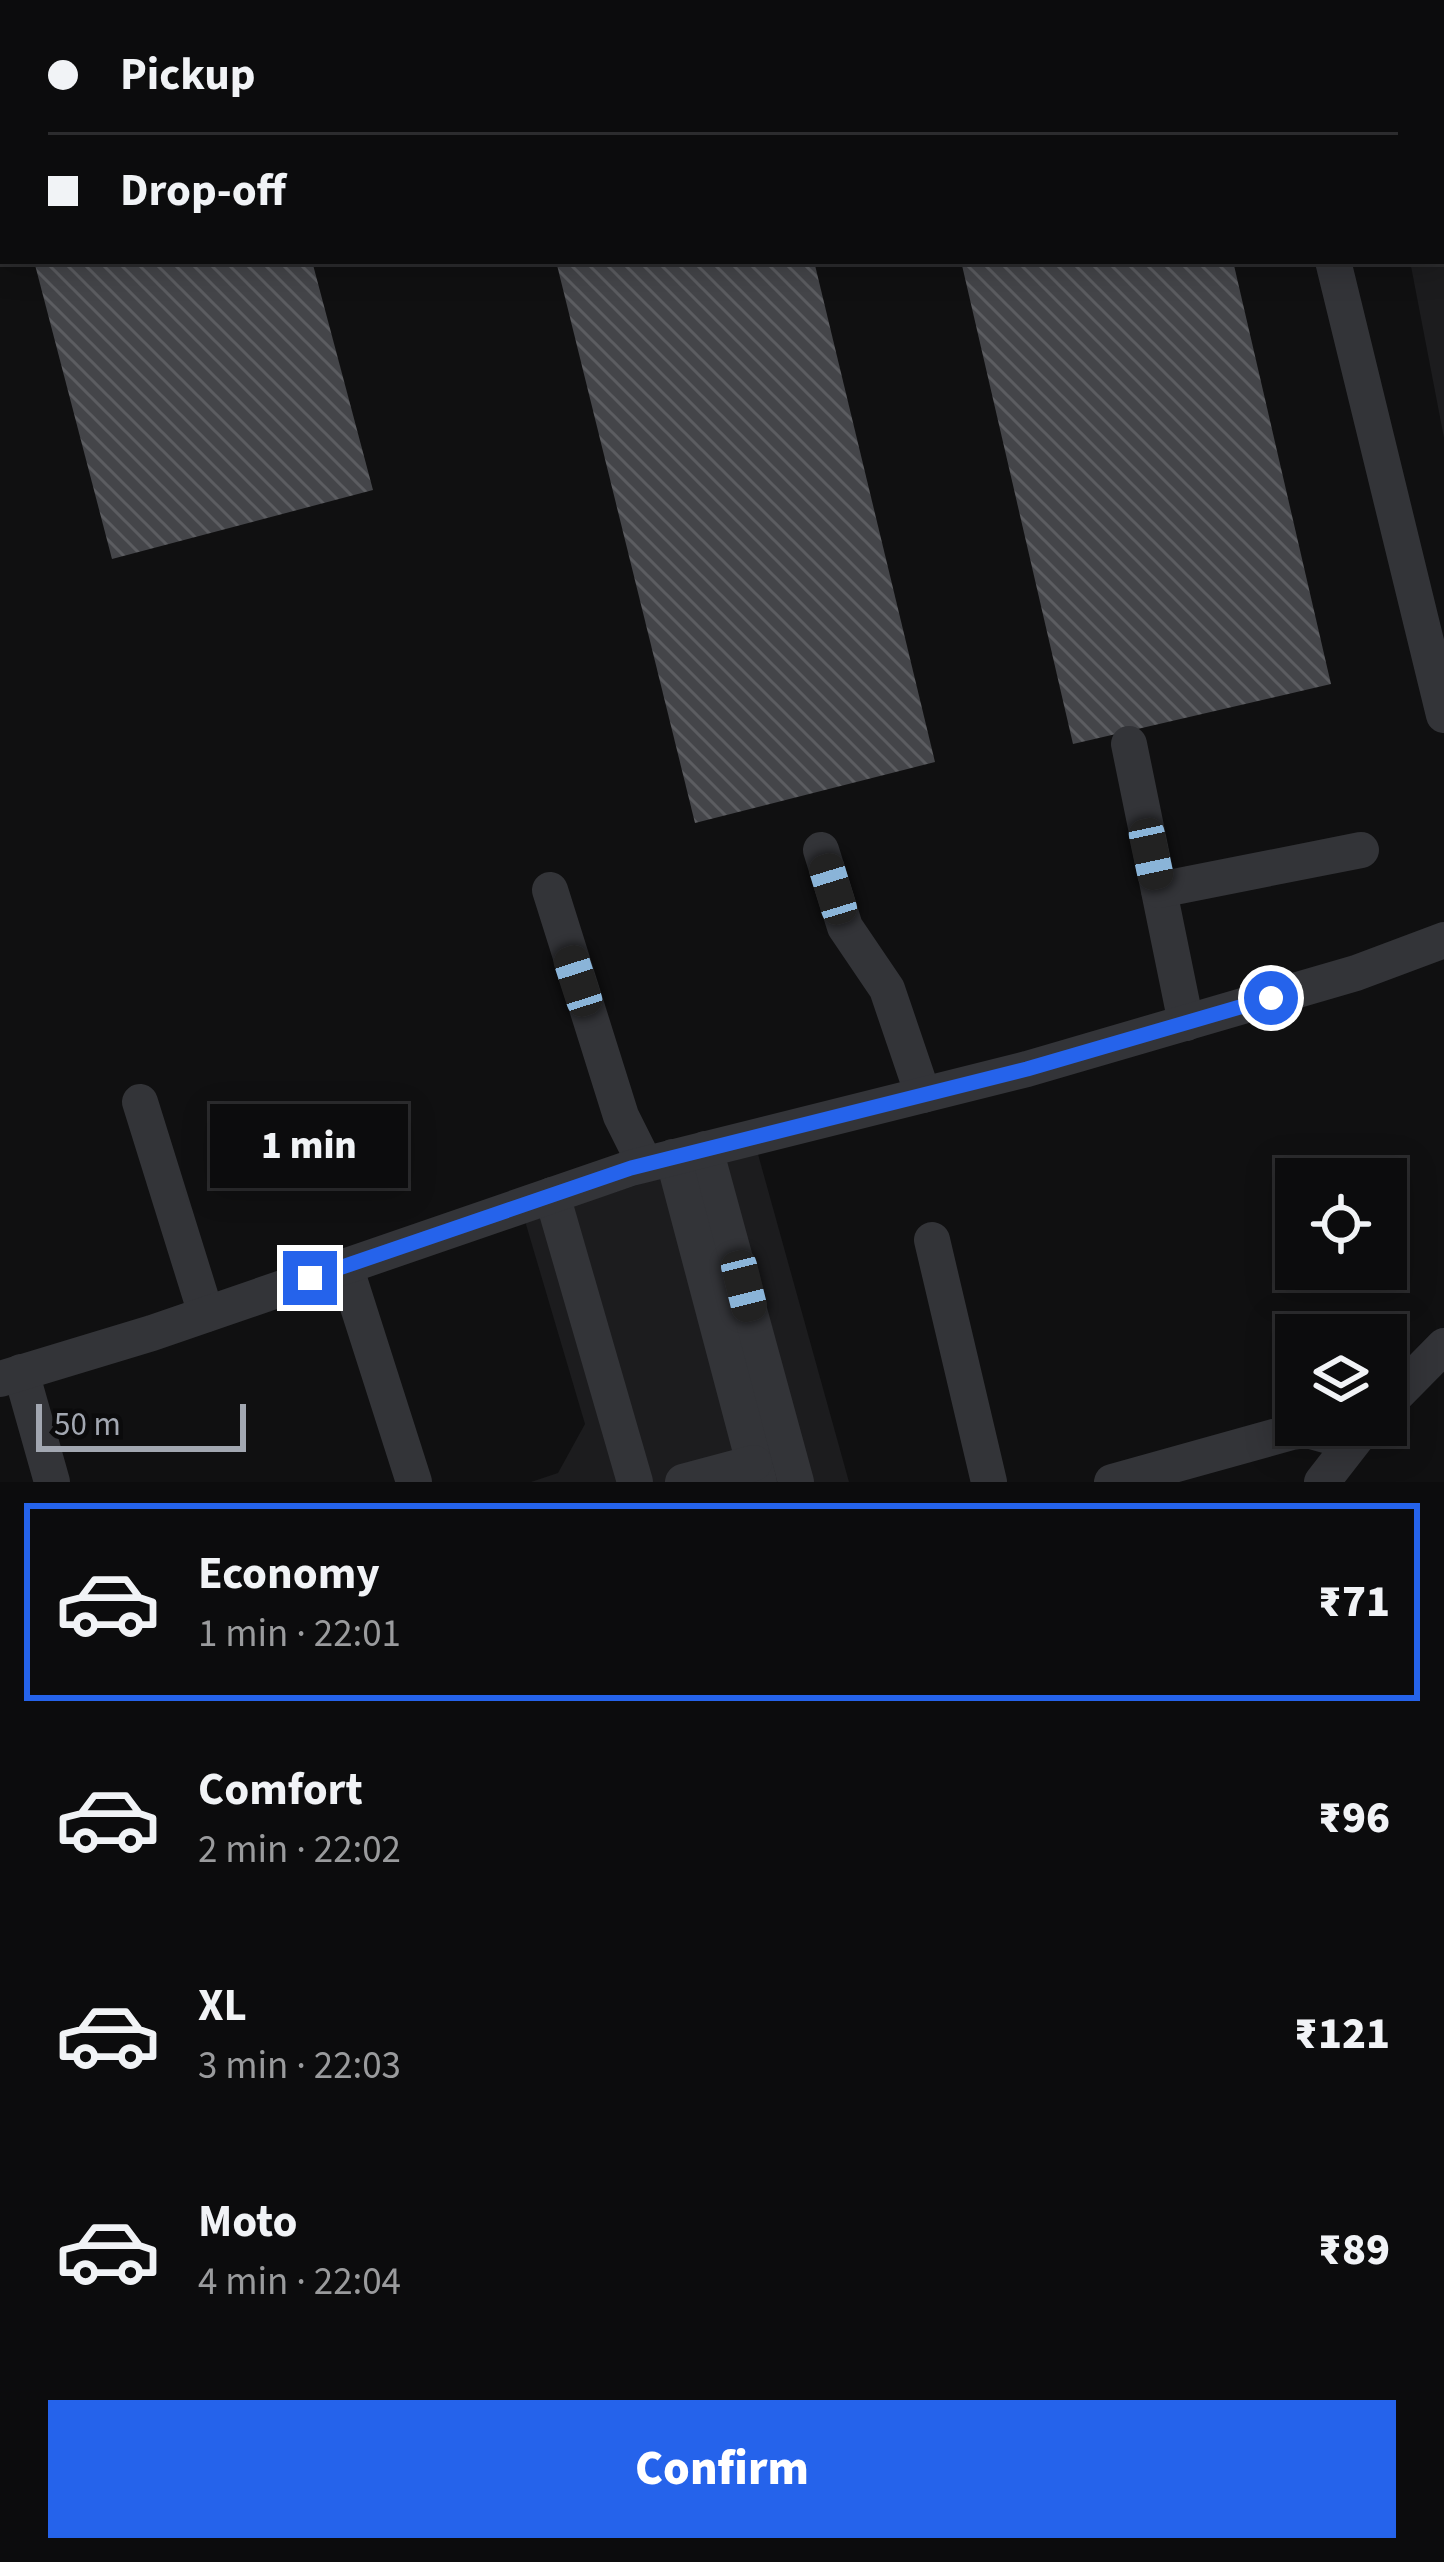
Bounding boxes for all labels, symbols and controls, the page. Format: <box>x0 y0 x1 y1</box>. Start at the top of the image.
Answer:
text: Pickup <box>120 43 256 107</box>
text: Drop-off <box>120 159 286 223</box>
car <box>1126 815 1176 893</box>
car <box>805 849 861 929</box>
car <box>550 941 606 1021</box>
route start <box>1244 971 1298 1025</box>
callout: 1 min <box>211 1104 409 1188</box>
text: 1 min <box>261 1118 357 1174</box>
map controls <box>1275 1158 1407 1446</box>
button: locate <box>1275 1158 1407 1290</box>
car <box>718 1247 770 1325</box>
route end <box>283 1251 337 1305</box>
button: layers <box>1275 1314 1407 1446</box>
scale bar <box>36 1398 246 1451</box>
text: 50 m <box>54 1401 121 1448</box>
text: Economy <box>198 1542 380 1606</box>
icon: car <box>54 1548 162 1656</box>
text: ₹71 <box>1318 1570 1390 1634</box>
text: 1 min · 22:01 <box>198 1606 401 1662</box>
text: Comfort <box>198 1758 363 1822</box>
icon: car <box>54 1764 162 1872</box>
text: ₹96 <box>1318 1786 1390 1850</box>
text: 2 min · 22:02 <box>198 1822 401 1878</box>
text: XL <box>198 1974 247 2038</box>
icon: car <box>54 1980 162 2088</box>
text: ₹121 <box>1294 2002 1390 2066</box>
text: 3 min · 22:03 <box>198 2038 401 2094</box>
text: Moto <box>198 2190 297 2254</box>
icon: car <box>54 2196 162 2304</box>
text: ₹89 <box>1318 2218 1390 2282</box>
text: 4 min · 22:04 <box>198 2254 401 2310</box>
button: Confirm <box>48 2400 1396 2538</box>

